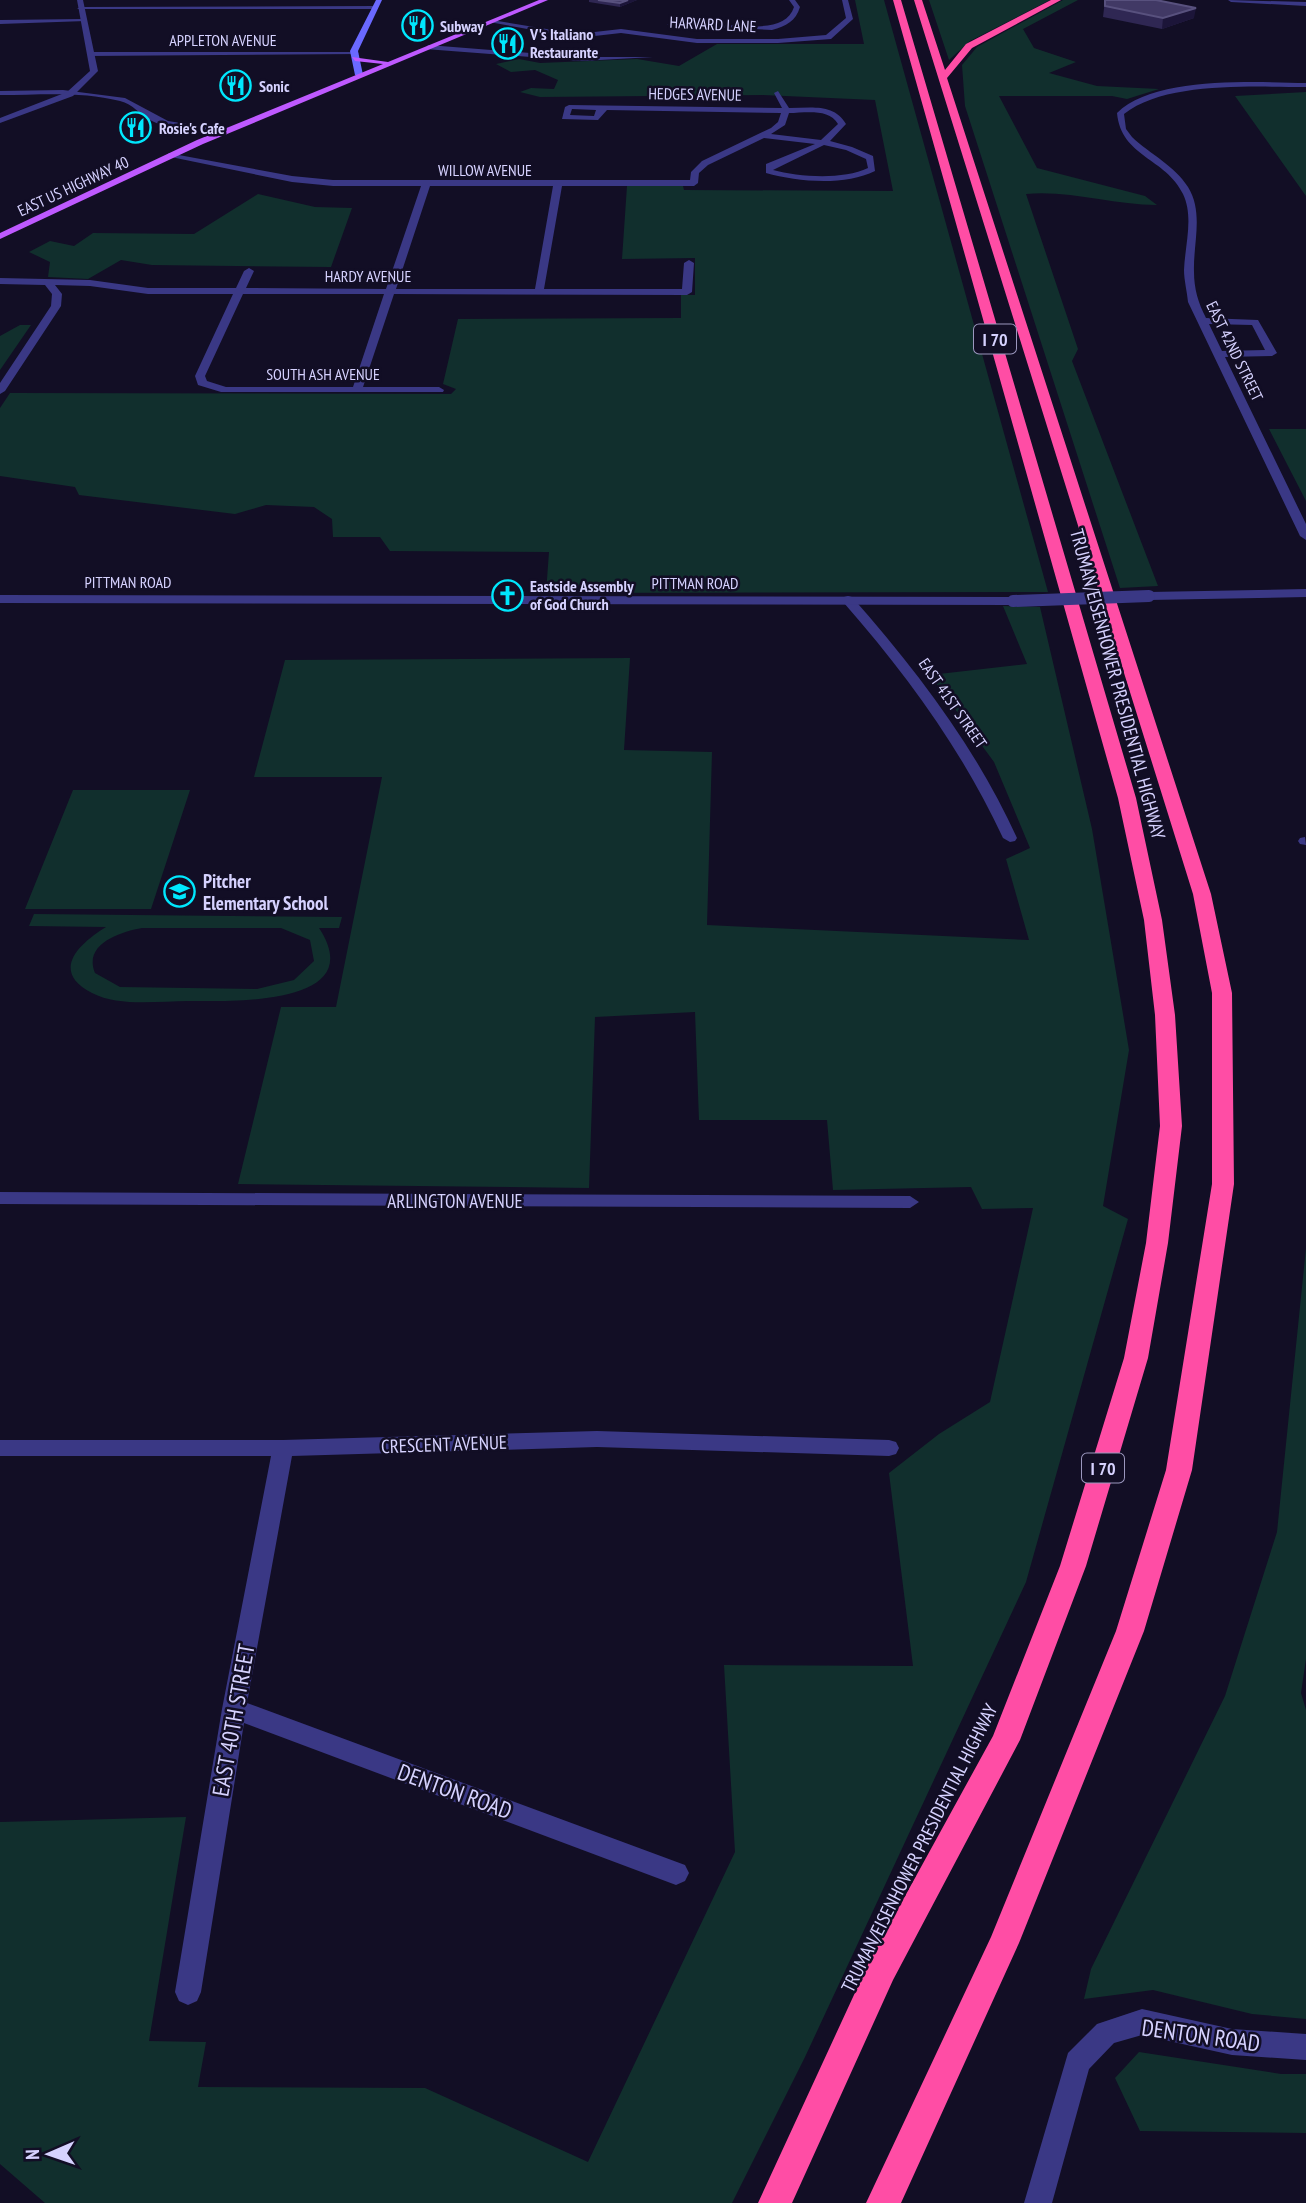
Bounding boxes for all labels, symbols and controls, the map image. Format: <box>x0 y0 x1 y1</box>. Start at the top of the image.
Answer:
restaurant icon: Subway <box>400 9 434 43</box>
street label: HARVARD LANE <box>669 12 757 36</box>
place label: Subway <box>440 16 484 36</box>
place label: V's Italiano Restaurante <box>529 24 598 62</box>
restaurant icon: V's Italiano Restaurante <box>490 26 524 60</box>
street label: APPLETON AVENUE <box>169 30 277 50</box>
restaurant icon: Sonic <box>219 69 253 103</box>
place label: Sonic <box>259 76 290 96</box>
street label: HEDGES AVENUE <box>648 83 742 105</box>
restaurant icon: Rosie's Cafe <box>119 111 153 145</box>
place label: Rosie's Cafe <box>159 118 225 138</box>
street label: EAST US HIGHWAY 40 <box>14 151 132 221</box>
street label: WILLOW AVENUE <box>438 160 532 180</box>
street label: HARDY AVENUE <box>325 266 411 286</box>
street label: EAST 42ND STREET <box>1202 298 1268 404</box>
road number: I 70 <box>974 324 1016 354</box>
street label: SOUTH ASH AVENUE <box>266 364 380 384</box>
street label: TRUMAN/EISENHOWER PRESIDENTIAL HIGHWAY <box>1065 526 1171 842</box>
street label: PITTMAN ROAD <box>85 572 171 592</box>
street label: PITTMAN ROAD <box>652 573 738 593</box>
place label: Eastside Assembly of God Church <box>530 576 634 614</box>
church icon: Eastside Assembly of God Church <box>490 578 524 612</box>
street label: EAST 41ST STREET <box>915 654 991 752</box>
place label: Pitcher Elementary School <box>203 869 328 915</box>
school or university icon: Pitcher Elementary School <box>163 875 197 909</box>
street label: ARLINGTON AVENUE <box>387 1189 523 1213</box>
street label: CRESCENT AVENUE <box>381 1430 507 1458</box>
road number: I 70 <box>1082 1454 1124 1483</box>
street label: EAST 40TH STREET <box>205 1641 261 1799</box>
street label: TRUMAN/EISENHOWER PRESIDENTIAL HIGHWAY <box>835 1699 1003 1996</box>
street label: DENTON ROAD <box>394 1757 516 1825</box>
street label: DENTON ROAD <box>1140 2012 1262 2058</box>
north arrow <box>14 2119 84 2189</box>
text: N <box>20 2149 44 2160</box>

